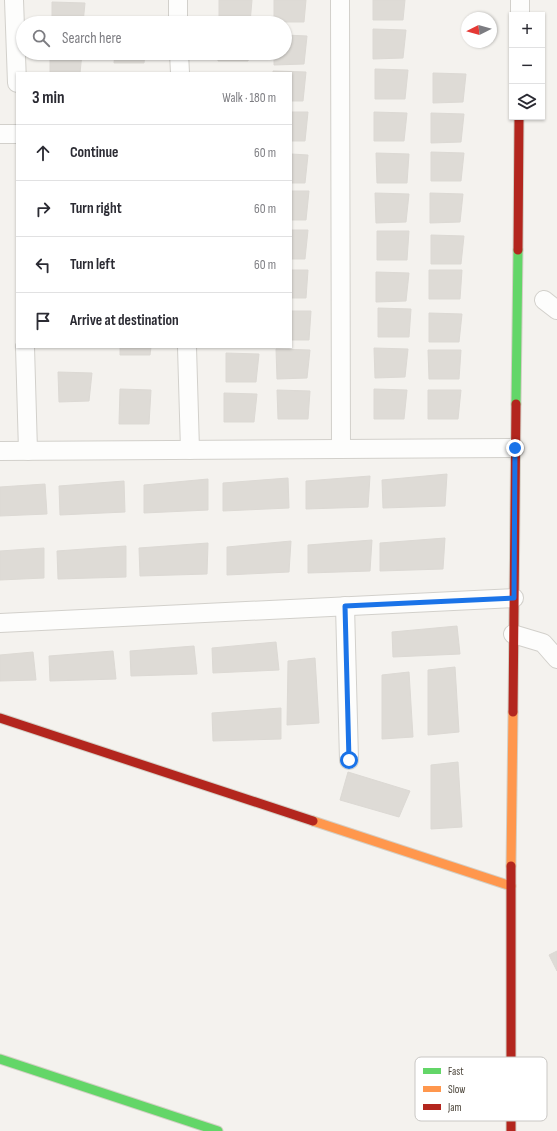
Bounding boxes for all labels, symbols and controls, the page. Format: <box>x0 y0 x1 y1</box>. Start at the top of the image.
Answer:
north arrow <box>461 12 497 48</box>
map controls <box>509 12 545 120</box>
button: + <box>509 12 545 48</box>
search box <box>16 16 292 60</box>
icon: search <box>30 27 52 49</box>
text: Search here <box>62 29 122 48</box>
button: − <box>509 48 545 84</box>
button: layers <box>509 84 545 120</box>
text: 3 min <box>32 88 65 108</box>
text: Walk · 180 m <box>222 90 276 106</box>
icon: ahead <box>32 142 54 164</box>
text: Continue <box>70 143 119 162</box>
text: 60 m <box>254 145 276 161</box>
icon: right <box>32 198 54 220</box>
text: Turn right <box>70 199 122 218</box>
text: 60 m <box>254 201 276 217</box>
icon: left <box>32 254 54 276</box>
text: Turn left <box>70 255 115 274</box>
text: 60 m <box>254 257 276 273</box>
icon: arrive <box>32 310 54 332</box>
text: Arrive at destination <box>70 311 179 330</box>
route end <box>506 439 524 457</box>
route start <box>340 751 358 769</box>
legend <box>415 1057 547 1121</box>
text: Fast <box>448 1065 464 1078</box>
text: Slow <box>448 1083 465 1096</box>
text: Jam <box>447 1101 462 1114</box>

